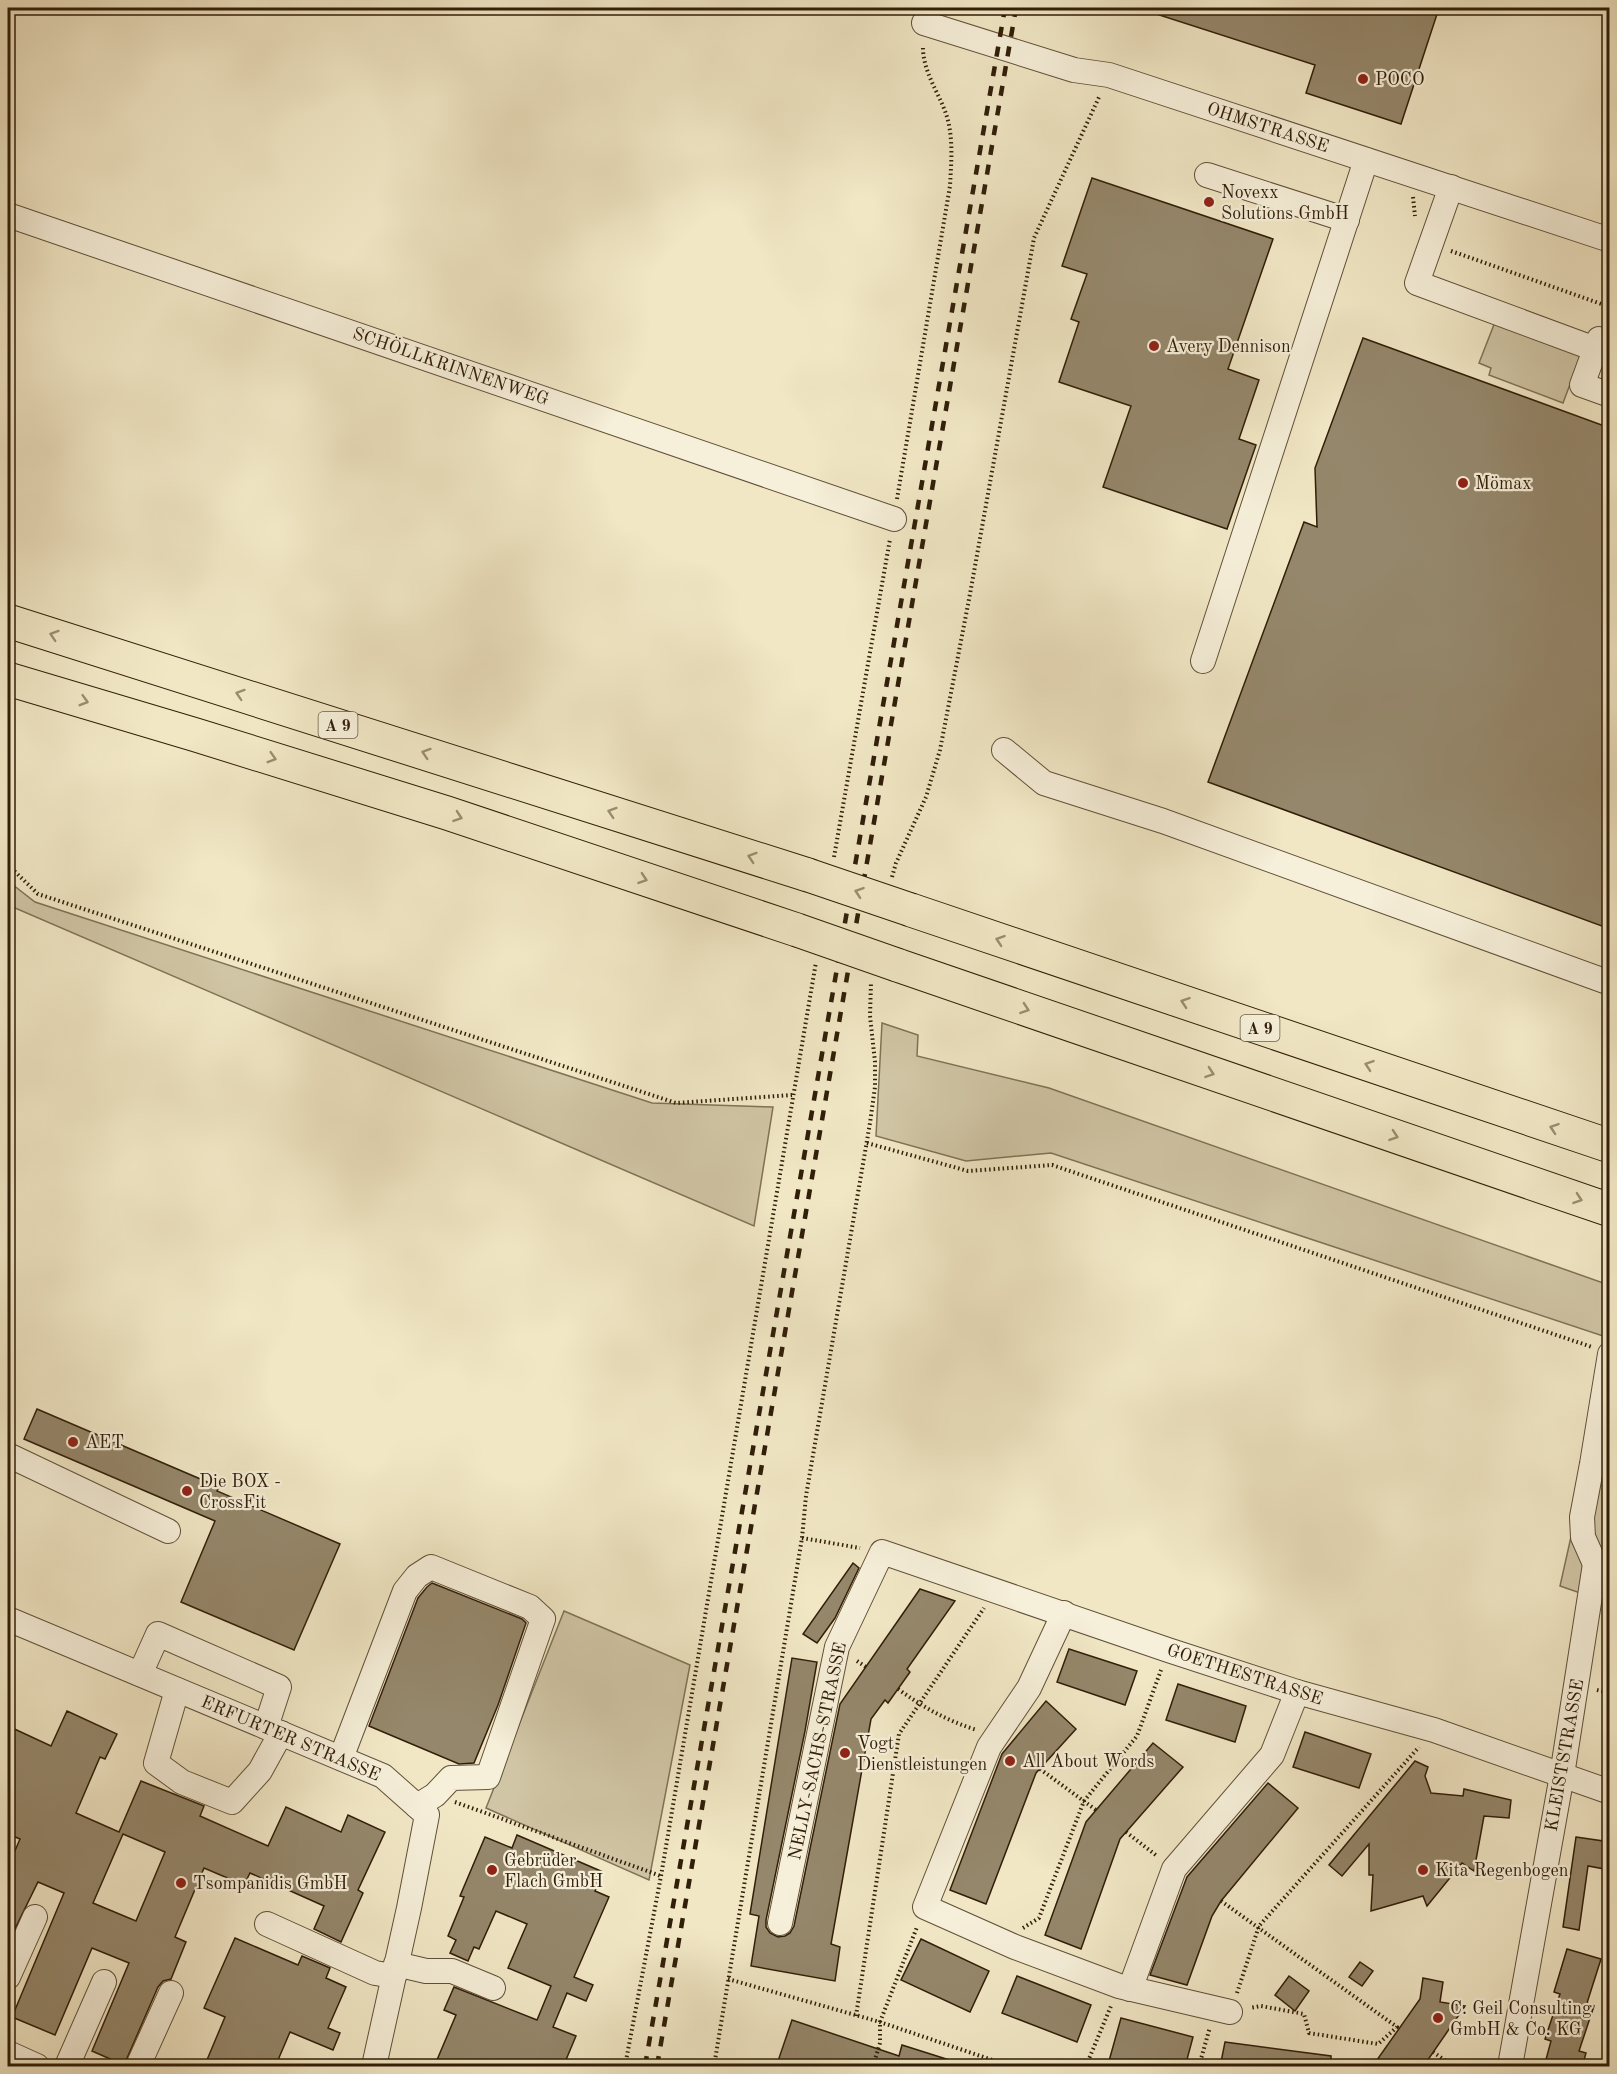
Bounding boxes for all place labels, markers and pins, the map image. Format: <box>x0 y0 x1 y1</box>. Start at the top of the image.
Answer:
place label: POCO <box>1375 71 1425 89</box>
marker: POCO <box>1356 72 1370 86</box>
place label: Novexx Solutions GmbH <box>1221 184 1349 223</box>
marker: Novexx Solutions GmbH <box>1202 195 1216 209</box>
place label: Avery Dennison <box>1166 338 1291 356</box>
marker: Avery Dennison <box>1147 339 1161 353</box>
place label: Mömax <box>1475 475 1532 493</box>
marker: Mömax <box>1456 476 1470 490</box>
place label: AET <box>85 1434 124 1452</box>
marker: AET <box>66 1435 80 1449</box>
place label: Die BOX - CrossFit <box>199 1473 281 1512</box>
marker: Die BOX - CrossFit <box>180 1484 194 1498</box>
place label: Vogt Dienstleistungen <box>857 1735 987 1774</box>
marker: Vogt Dienstleistungen <box>838 1746 852 1760</box>
place label: All About Words <box>1022 1753 1155 1771</box>
marker: All About Words <box>1003 1754 1017 1768</box>
place label: Gebrüder Flach GmbH <box>504 1852 603 1891</box>
place label: Kita Regenbogen <box>1435 1862 1569 1880</box>
marker: Gebrüder Flach GmbH <box>485 1863 499 1877</box>
marker: Kita Regenbogen <box>1416 1863 1430 1877</box>
place label: Tsompanidis GmbH <box>193 1875 347 1893</box>
marker: Tsompanidis GmbH <box>174 1876 188 1890</box>
place label: C. Geil Consulting GmbH & Co. KG <box>1450 2000 1592 2039</box>
marker: C. Geil Consulting GmbH & Co. KG <box>1431 2011 1445 2025</box>

